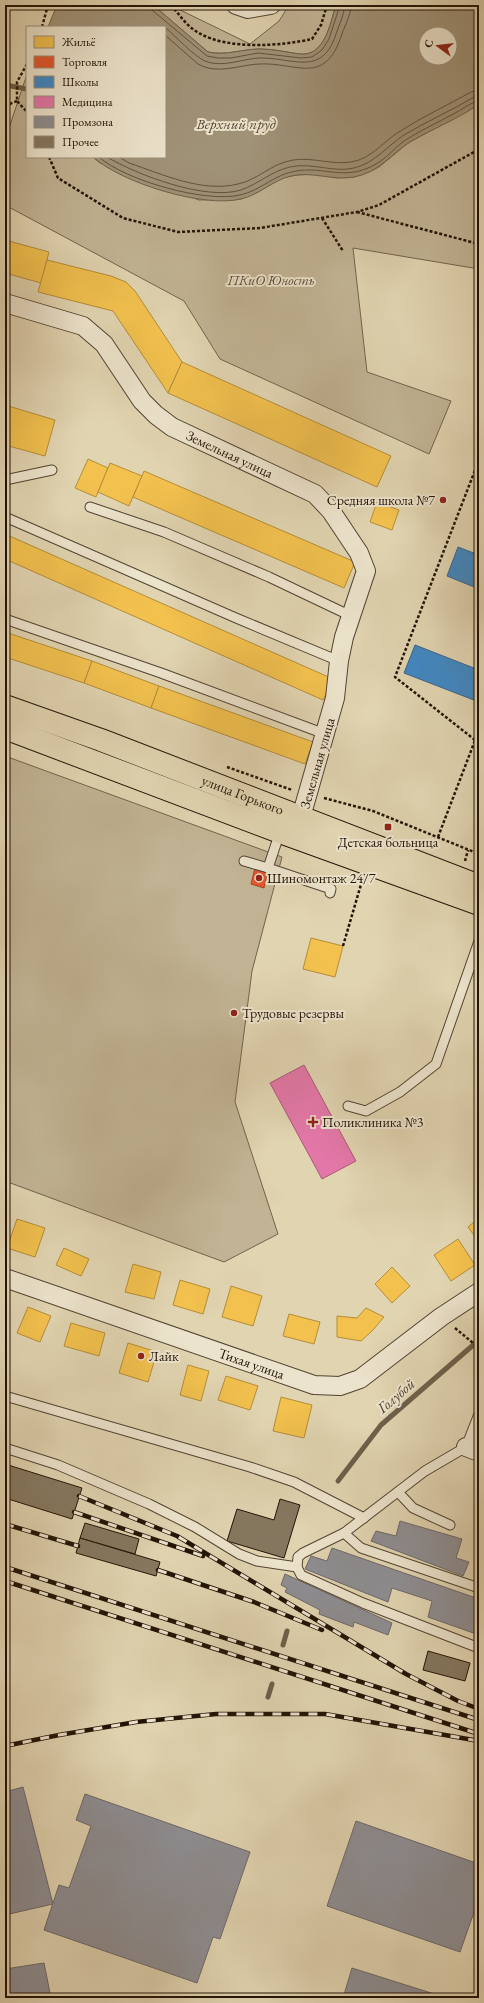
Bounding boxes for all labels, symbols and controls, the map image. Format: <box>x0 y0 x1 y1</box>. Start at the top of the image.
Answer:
legend <box>26 26 166 158</box>
north arrow <box>418 26 458 66</box>
text: Жильё <box>61 34 96 50</box>
text: С <box>421 38 436 49</box>
text: Торговля <box>62 54 108 70</box>
text: Школы <box>62 74 99 90</box>
text: Медицина <box>62 94 113 110</box>
text: Промзона <box>62 114 113 130</box>
water label: Верхний пруд <box>195 114 276 133</box>
text: Прочее <box>62 134 99 150</box>
park label: ПКиО Юность <box>226 271 315 289</box>
street label: Земельная улица <box>183 426 276 482</box>
place label: Средняя школа №7 <box>327 491 435 509</box>
marker: Средняя школа №7 <box>438 495 448 505</box>
street label: Земельная улица <box>295 715 339 810</box>
street label: улица Горького <box>199 771 287 819</box>
marker: Детская больница <box>383 822 393 832</box>
place label: Детская больница <box>338 833 439 851</box>
place label: Шиномонтаж 24/7 <box>267 869 376 887</box>
marker: Шиномонтаж 24/7 <box>254 873 264 883</box>
place label: Трудовые резервы <box>242 1004 344 1022</box>
marker: Трудовые резервы <box>229 1008 239 1018</box>
place label: Поликлиника №3 <box>322 1113 424 1131</box>
marker: Поликлиника №3 <box>307 1116 319 1128</box>
street label: Тихая улица <box>216 1344 287 1383</box>
place label: Лайк <box>149 1347 179 1365</box>
marker: Лайк <box>136 1351 146 1361</box>
water label: Голубой <box>372 1374 419 1418</box>

